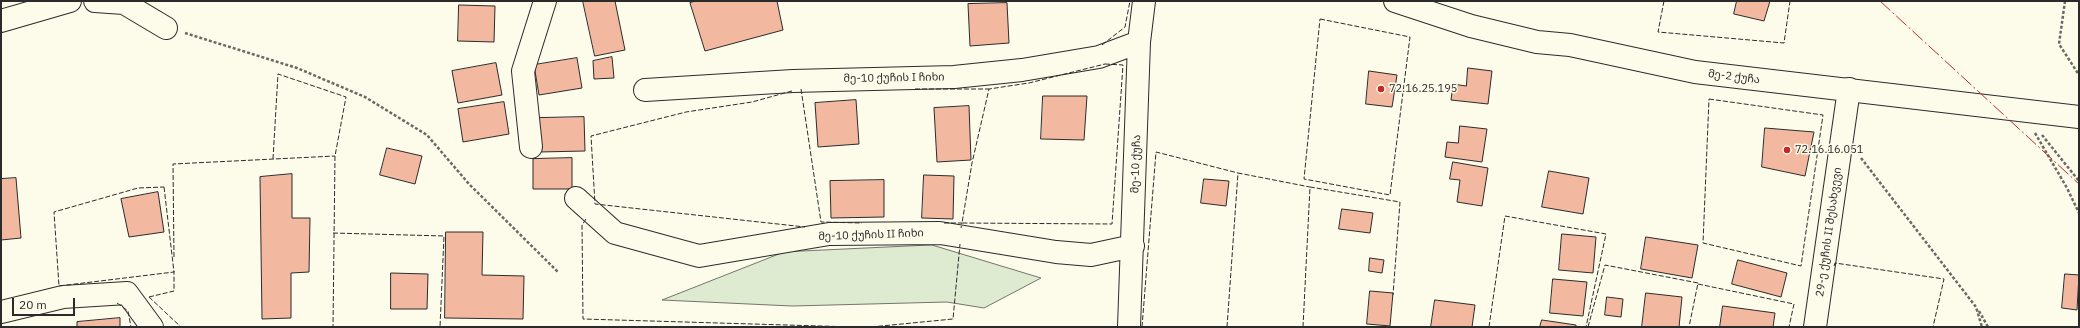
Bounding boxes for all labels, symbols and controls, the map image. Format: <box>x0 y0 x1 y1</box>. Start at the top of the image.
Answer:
street label: მე-2 ქუჩა <box>1707 67 1761 87</box>
street label: მე-10 ქუჩის I ჩიხი <box>843 71 945 85</box>
place label: 72.16.25.195 <box>1389 82 1457 96</box>
marker: 72.16.25.195 <box>1376 84 1386 94</box>
street label: მე-10 ქუჩა <box>1128 134 1144 194</box>
place label: 72.16.16.051 <box>1795 143 1863 157</box>
marker: 72.16.16.051 <box>1782 145 1792 155</box>
street label: 29-ე ქუჩის II შესახვევი <box>1813 166 1845 298</box>
street label: მე-10 ქუჩის II ჩიხი <box>818 227 924 243</box>
scale bar <box>14 290 77 316</box>
text: 20 m <box>19 297 47 312</box>

